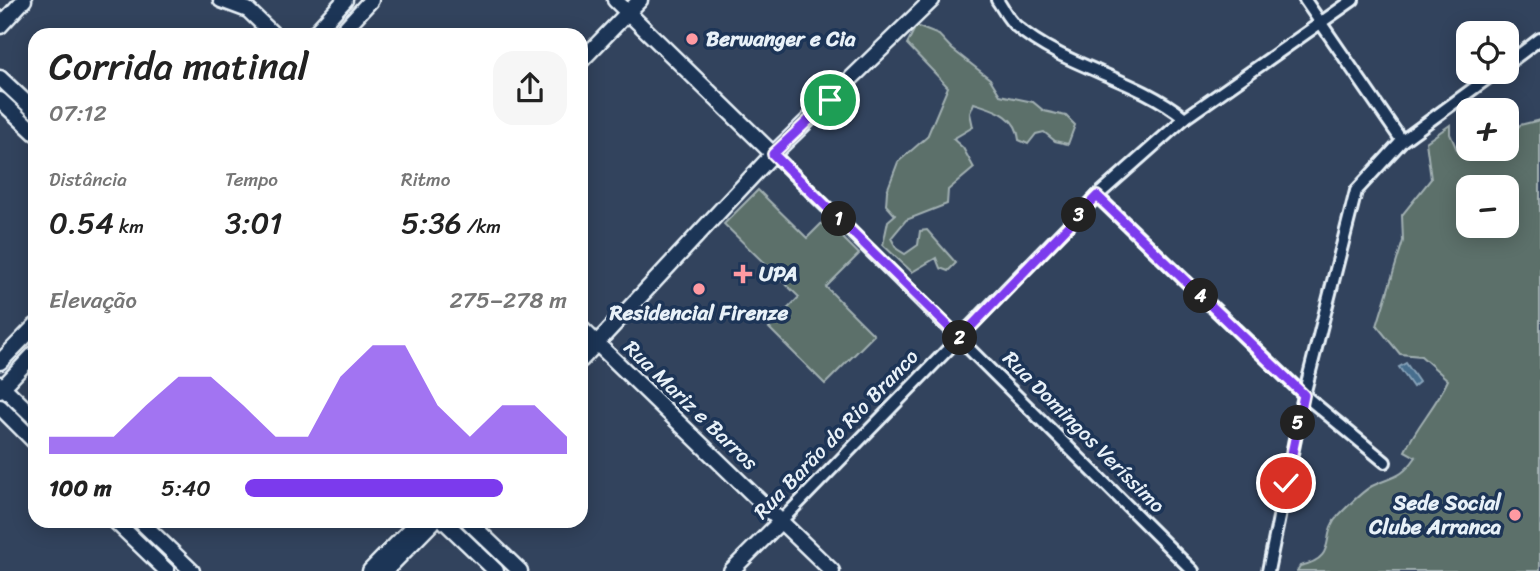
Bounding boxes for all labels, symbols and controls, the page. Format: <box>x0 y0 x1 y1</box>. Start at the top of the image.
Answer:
place label: Berwanger e Cia <box>706 20 856 58</box>
map controls <box>1456 21 1519 238</box>
button: locate <box>1456 21 1519 84</box>
marker: Berwanger e Cia <box>684 31 700 47</box>
text: Corrida matinal <box>49 33 309 100</box>
button: share <box>493 51 567 125</box>
pin <box>800 70 860 130</box>
icon: arrive <box>811 81 849 119</box>
text: 07:12 <box>49 93 107 134</box>
button: + <box>1456 98 1519 161</box>
text: Distância <box>49 163 127 196</box>
text: Tempo <box>225 163 278 196</box>
text: Ritmo <box>401 163 450 196</box>
button: − <box>1456 175 1519 238</box>
text: 0.54 <box>49 196 114 250</box>
text: 3:01 <box>225 196 282 250</box>
text: 5:36 <box>401 196 462 250</box>
pin: 3 <box>1062 198 1096 232</box>
text: 3 <box>1073 198 1084 231</box>
pin: 1 <box>822 202 856 236</box>
text: 1 <box>834 202 843 235</box>
text: km <box>114 210 144 243</box>
text: /km <box>462 210 501 243</box>
place label: UPA <box>759 255 797 293</box>
marker: UPA <box>733 264 753 284</box>
pin: 4 <box>1184 278 1218 314</box>
text: 4 <box>1195 279 1206 312</box>
text: Elevação <box>49 280 137 321</box>
text: 275–278 m <box>450 280 567 321</box>
marker: Residencial Firenze <box>691 281 707 297</box>
place label: Residencial Firenze <box>609 294 788 332</box>
pin: 2 <box>942 320 978 356</box>
text: 2 <box>954 321 965 354</box>
street label: Rua Mariz e Barros <box>615 330 768 480</box>
street label: Rua Barão do Rio Branco <box>744 340 928 528</box>
street label: Rua Domingos Veríssimo <box>993 341 1175 523</box>
pin: 5 <box>1280 406 1316 440</box>
text: 5 <box>1292 406 1303 439</box>
pin <box>1256 453 1316 513</box>
icon: check <box>1267 464 1305 502</box>
text: 100 m <box>49 468 112 509</box>
text: 5:40 <box>161 468 211 509</box>
place label: Sede Social Clube Arranca <box>1368 484 1502 546</box>
marker: Sede Social Clube Arranca <box>1507 507 1523 523</box>

